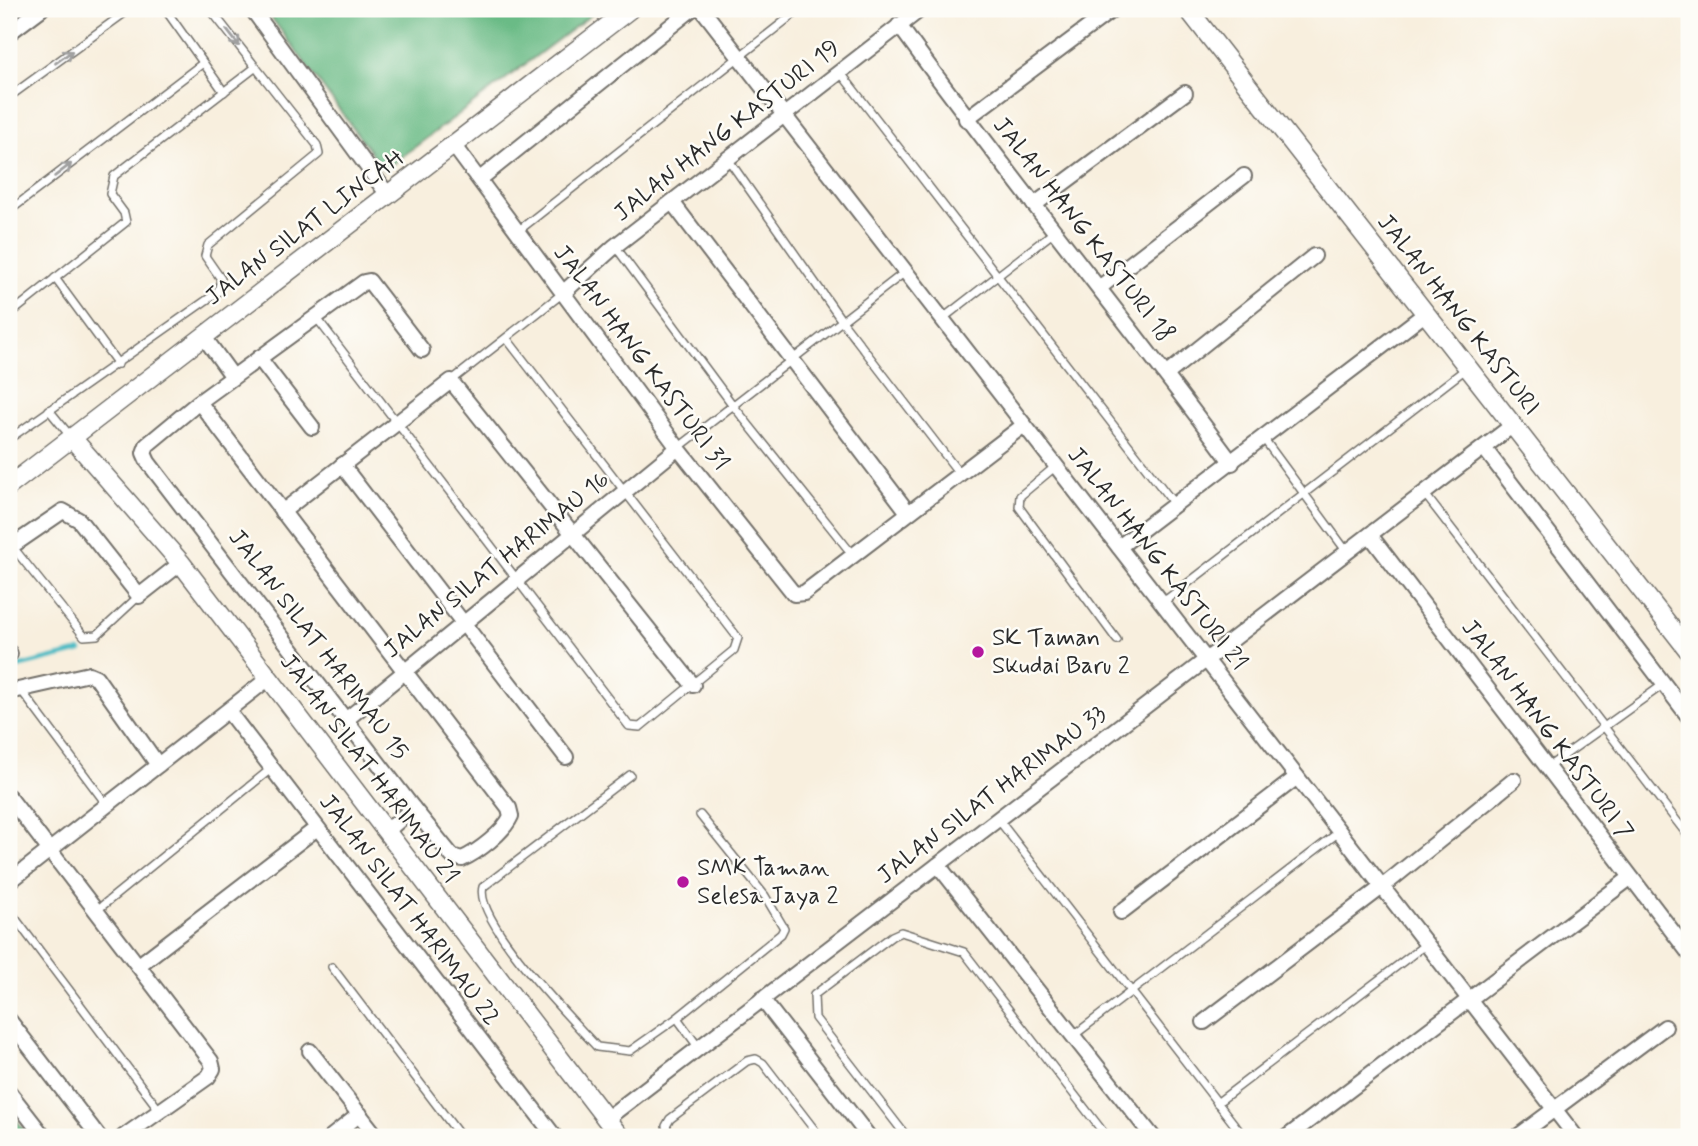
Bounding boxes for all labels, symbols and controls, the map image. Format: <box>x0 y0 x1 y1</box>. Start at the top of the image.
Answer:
one-way arrow <box>225 28 240 47</box>
street label: JALAN HANG KASTURI 19 <box>608 33 846 229</box>
one-way arrow <box>54 50 73 64</box>
street label: JALAN HANG KASTURI 18 <box>985 111 1181 349</box>
street label: JALAN SILAT LINCAH <box>199 143 411 313</box>
one-way arrow <box>53 162 72 177</box>
street label: JALAN HANG KASTURI <box>1370 208 1546 422</box>
street label: JALAN HANG KASTURI 31 <box>546 239 736 477</box>
street label: JALAN HANG KASTURI 21 <box>1060 441 1254 677</box>
street label: JALAN SILAT HARIMAU 16 <box>378 464 616 666</box>
street label: JALAN SILAT HARIMAU 15 <box>221 523 415 767</box>
street label: JALAN HANG KASTURI 7 <box>1454 614 1640 846</box>
place label: SK Taman Skudai Baru 2 <box>992 623 1130 682</box>
marker: SK Taman Skudai Baru 2 <box>970 644 986 660</box>
street label: JALAN SILAT HARIMAU 21 <box>272 648 466 890</box>
street label: JALAN SILAT HARIMAU 33 <box>871 699 1113 891</box>
street label: JALAN SILAT HARIMAU 22 <box>312 788 506 1032</box>
place label: SMK Taman Selesa Jaya 2 <box>697 853 839 912</box>
marker: SMK Taman Selesa Jaya 2 <box>675 874 691 890</box>

